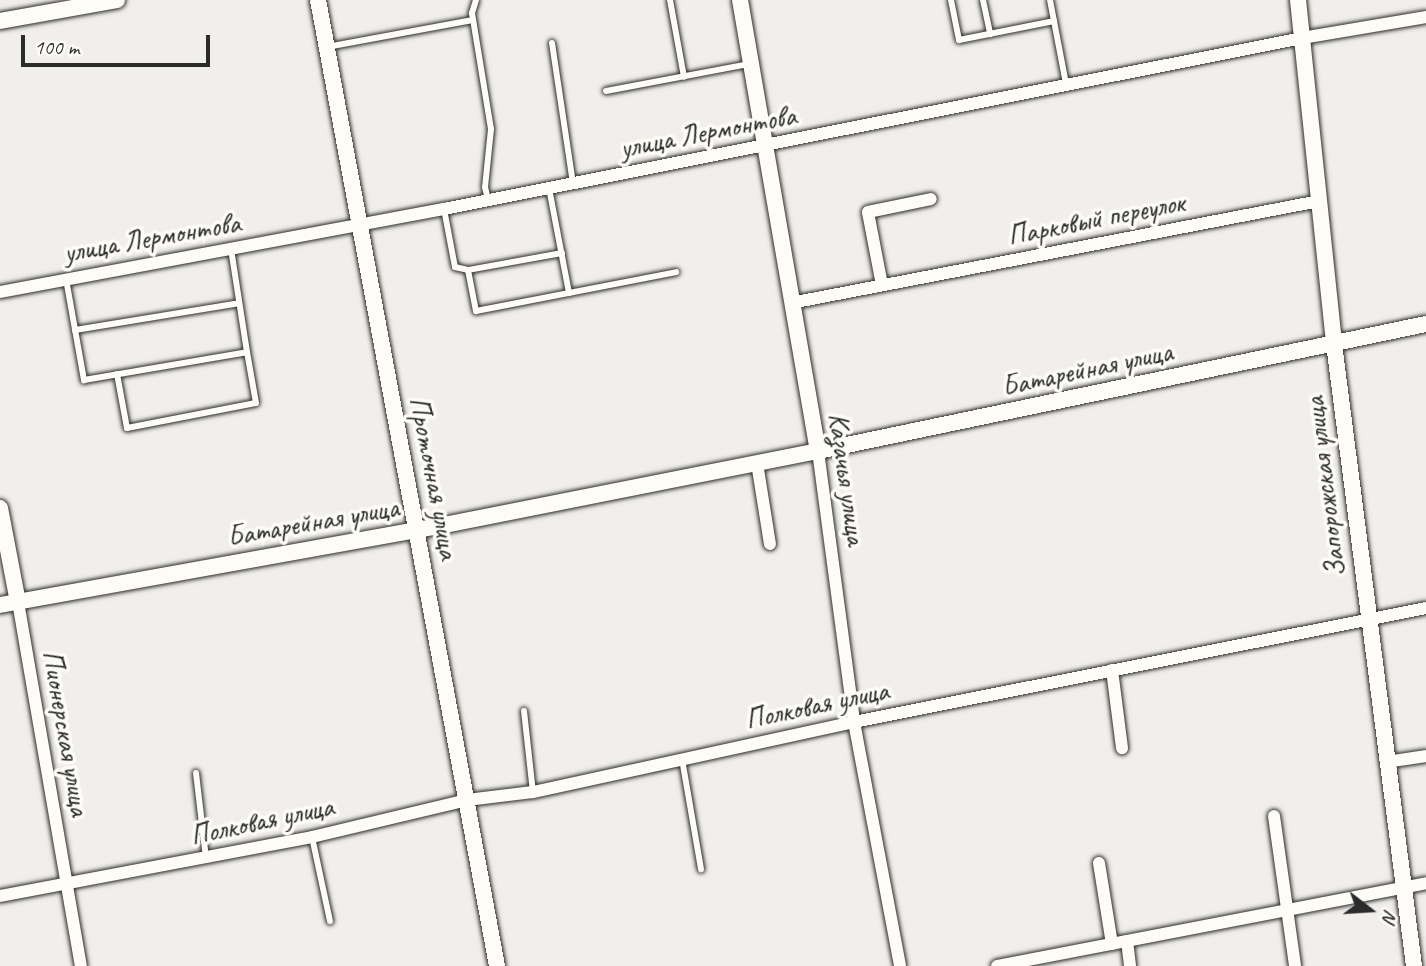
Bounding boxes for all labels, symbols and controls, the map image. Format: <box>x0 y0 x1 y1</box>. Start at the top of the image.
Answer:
scale bar <box>24 21 214 65</box>
text: 100 m <box>34 34 79 60</box>
street label: улица Лермонтова <box>617 98 799 166</box>
street label: Парковый переулок <box>1005 185 1187 253</box>
street label: улица Лермонтова <box>61 206 243 270</box>
street label: Батарейная улица <box>997 334 1177 404</box>
street label: Проточная улица <box>402 393 466 563</box>
street label: Запорожская улица <box>1297 394 1353 580</box>
street label: Казачья улица <box>821 411 873 547</box>
street label: Батарейная улица <box>223 490 403 554</box>
street label: Пионерская улица <box>35 646 97 820</box>
street label: Полковая улица <box>742 673 892 737</box>
street label: Полковая улица <box>187 789 337 853</box>
north arrow <box>1335 875 1405 945</box>
text: N <box>1377 907 1403 925</box>

